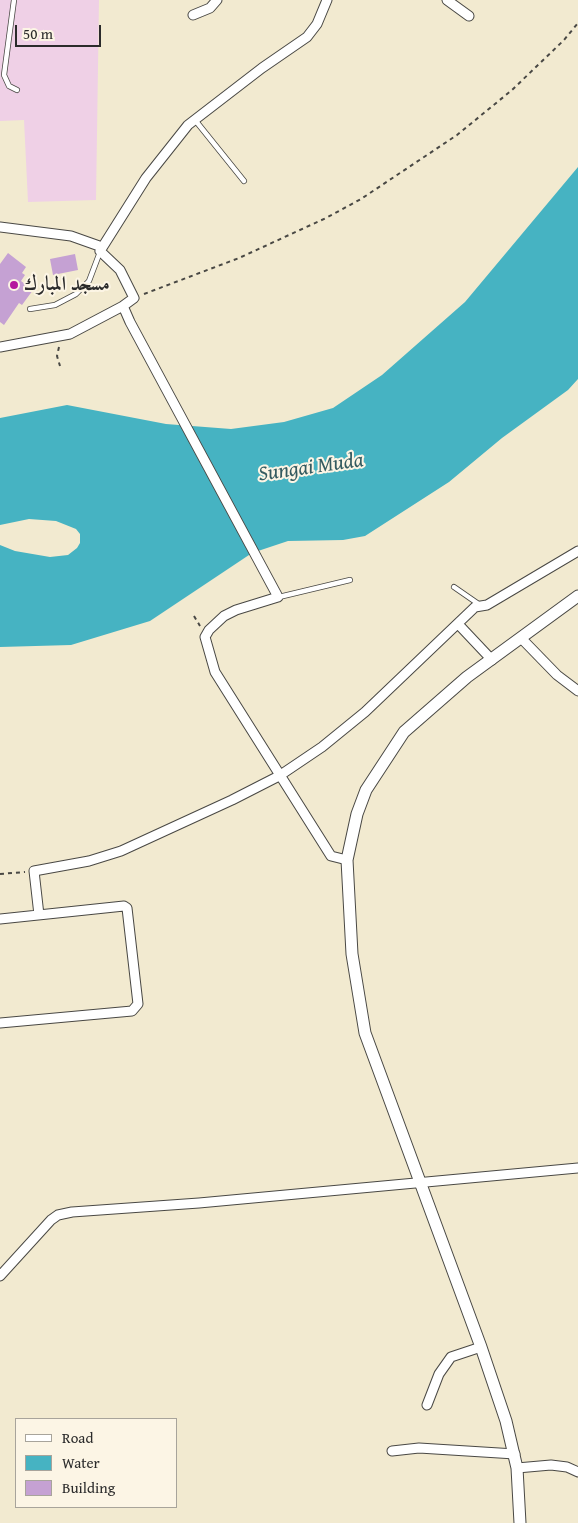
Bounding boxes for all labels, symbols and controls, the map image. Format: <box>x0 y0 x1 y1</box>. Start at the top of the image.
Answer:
scale bar <box>18 15 104 47</box>
text: 50 m <box>23 23 53 44</box>
place label: مسجد المبارك <box>24 273 110 297</box>
marker: مسجد المبارك <box>8 279 20 291</box>
water label: Sungai Muda <box>257 448 365 488</box>
legend <box>15 1418 178 1508</box>
text: Road <box>62 1427 93 1448</box>
text: Water <box>62 1452 100 1473</box>
text: Building <box>62 1477 115 1498</box>

